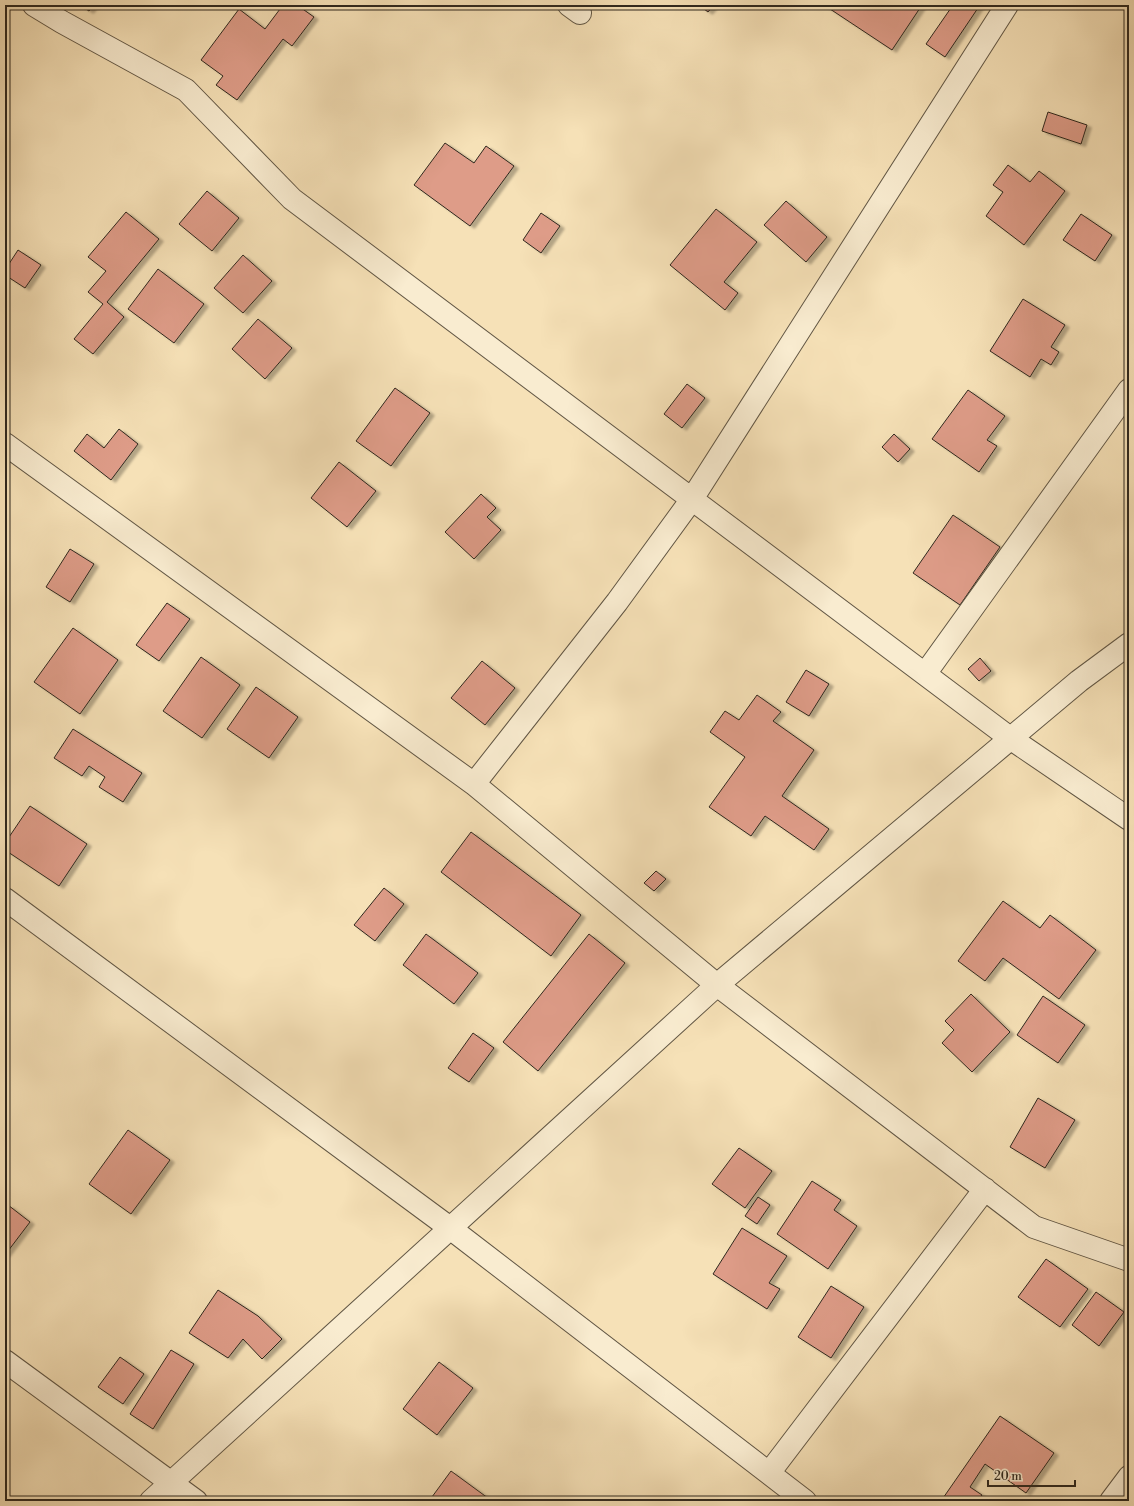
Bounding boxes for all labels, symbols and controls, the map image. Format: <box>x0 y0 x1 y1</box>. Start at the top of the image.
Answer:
scale bar <box>988 1462 1075 1488</box>
text: 20 m <box>994 1469 1022 1484</box>

